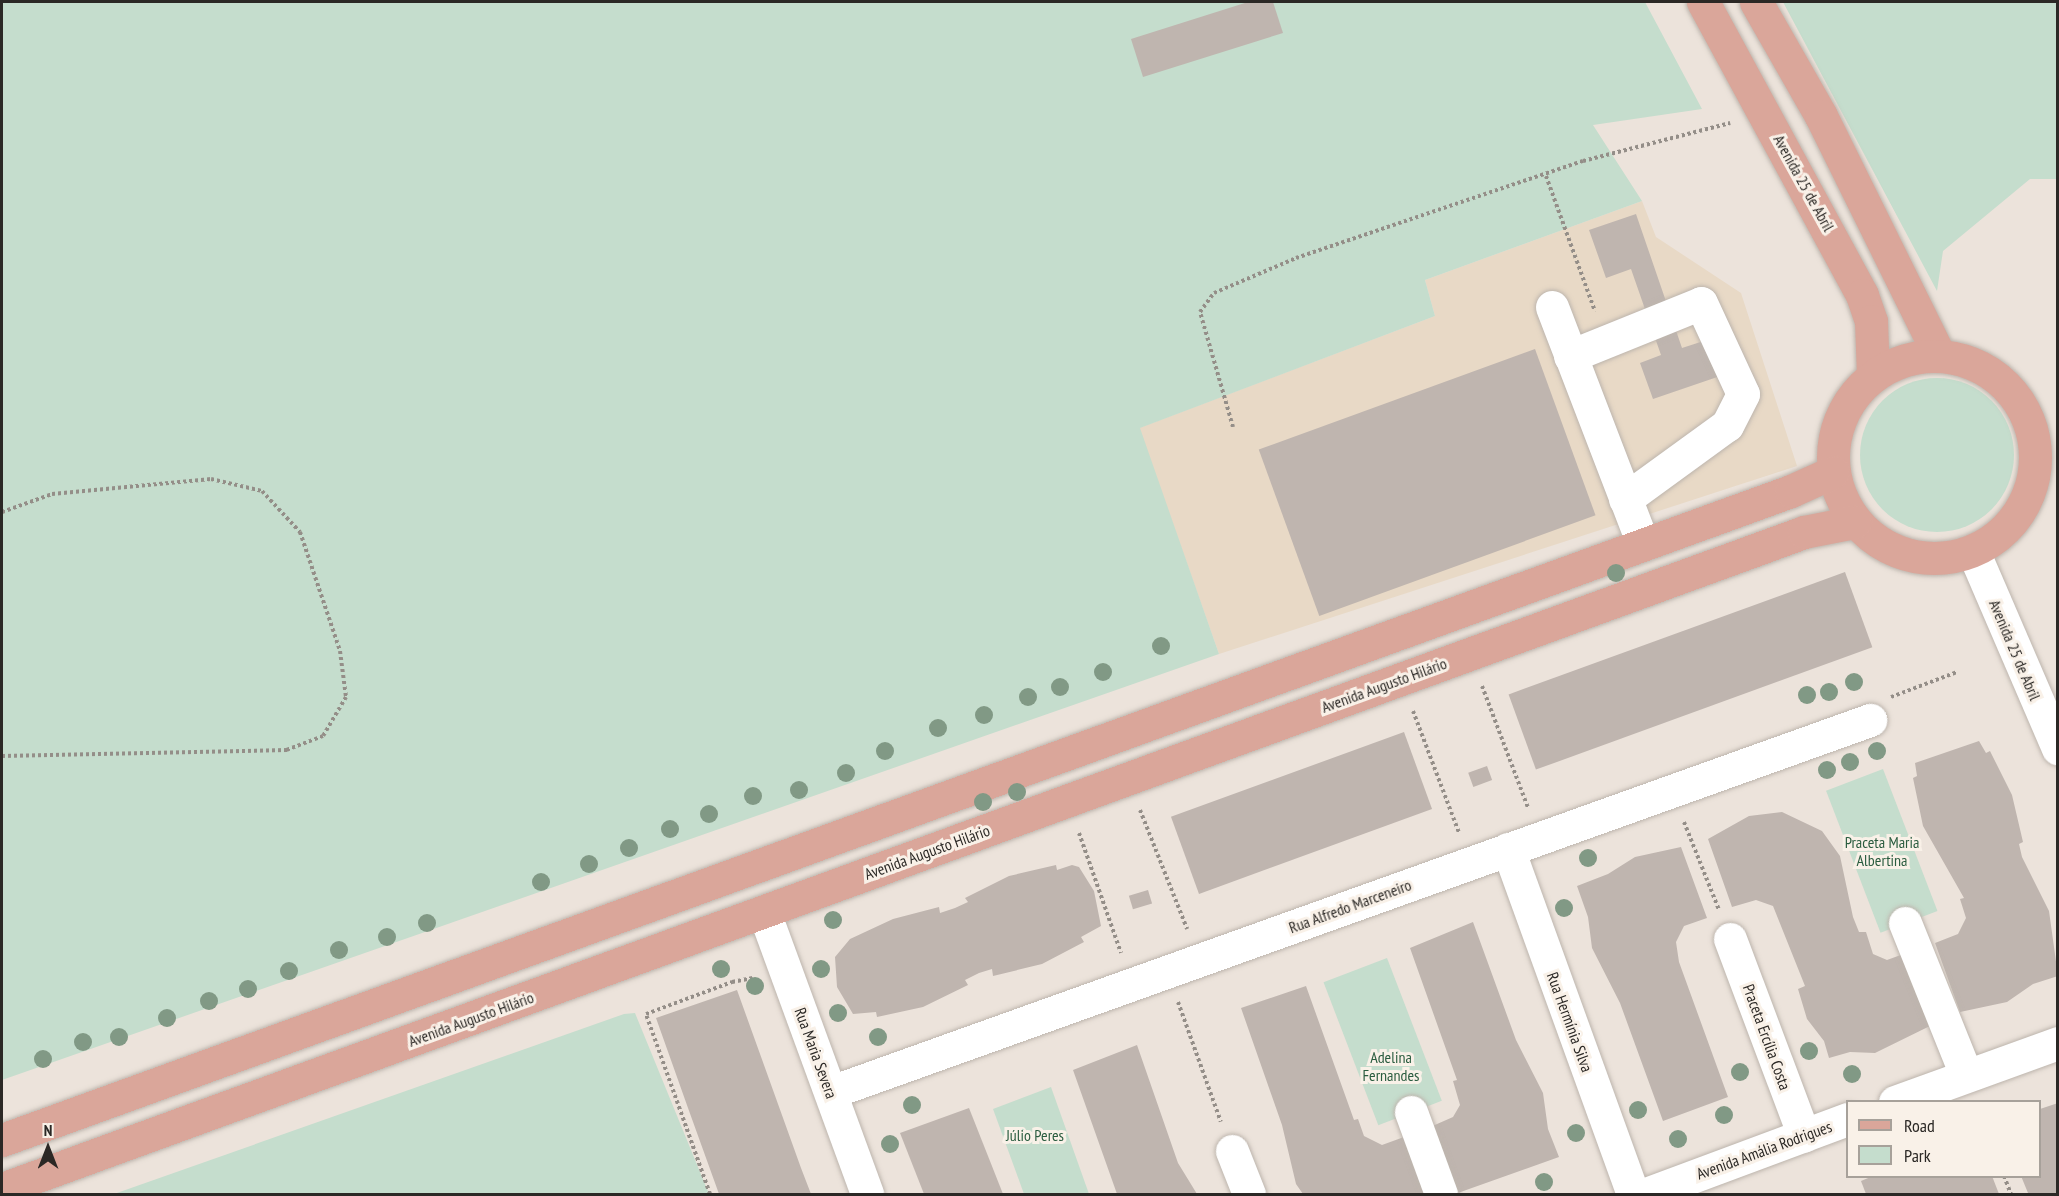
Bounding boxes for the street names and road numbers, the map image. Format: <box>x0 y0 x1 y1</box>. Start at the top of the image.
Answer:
street label: Avenida 25 de Abril <box>1769 131 1839 235</box>
street label: Avenida 25 de Abril <box>1985 597 2045 703</box>
street label: Avenida Augusto Hilário <box>1319 653 1449 717</box>
street label: Avenida Augusto Hilário <box>862 820 992 884</box>
street label: Rua Alfredo Marceneiro <box>1286 875 1414 937</box>
street label: Rua Hermínia Silva <box>1543 969 1597 1075</box>
street label: Praceta Ercília Costa <box>1739 981 1795 1093</box>
street label: Avenida Augusto Hilário <box>406 987 536 1051</box>
street label: Rua Maria Severa <box>791 1005 841 1101</box>
street label: Avenida Amália Rodrigues <box>1693 1117 1835 1183</box>

